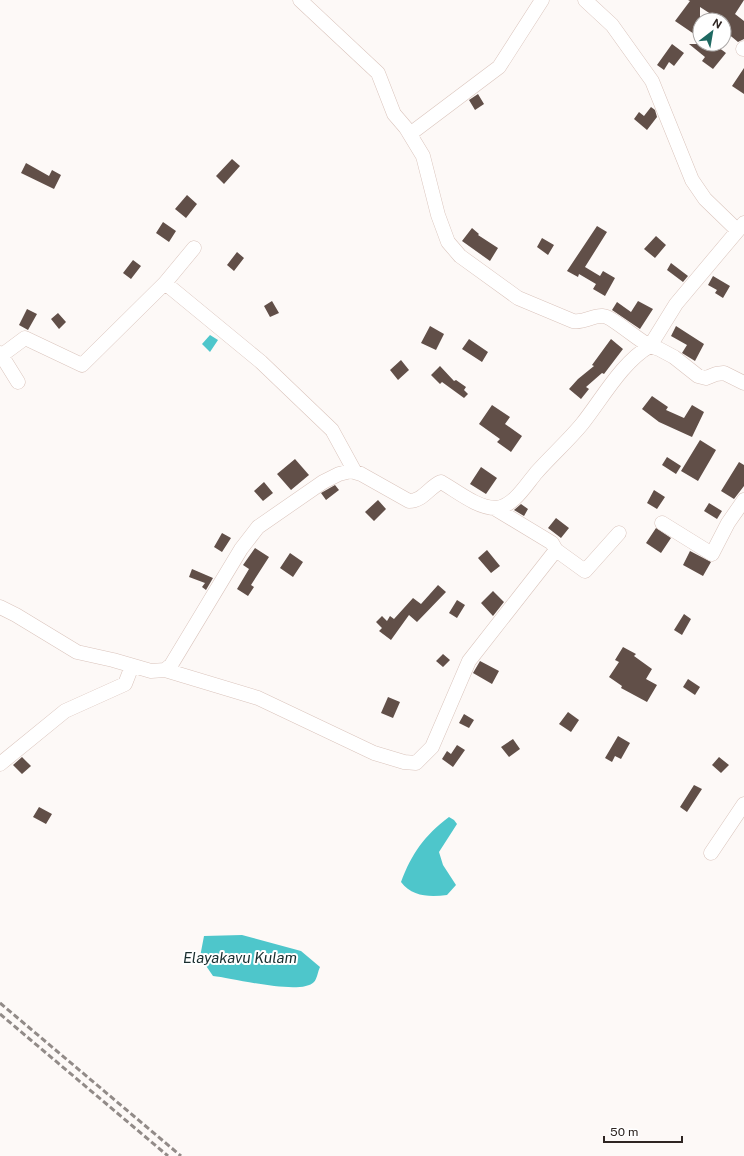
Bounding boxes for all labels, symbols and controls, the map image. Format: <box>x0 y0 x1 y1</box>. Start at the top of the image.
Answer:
north arrow <box>692 12 732 52</box>
text: N <box>710 16 724 31</box>
water label: Elayakavu Kulam <box>183 949 297 966</box>
scale bar <box>604 1118 682 1144</box>
text: 50 m <box>610 1125 638 1139</box>

